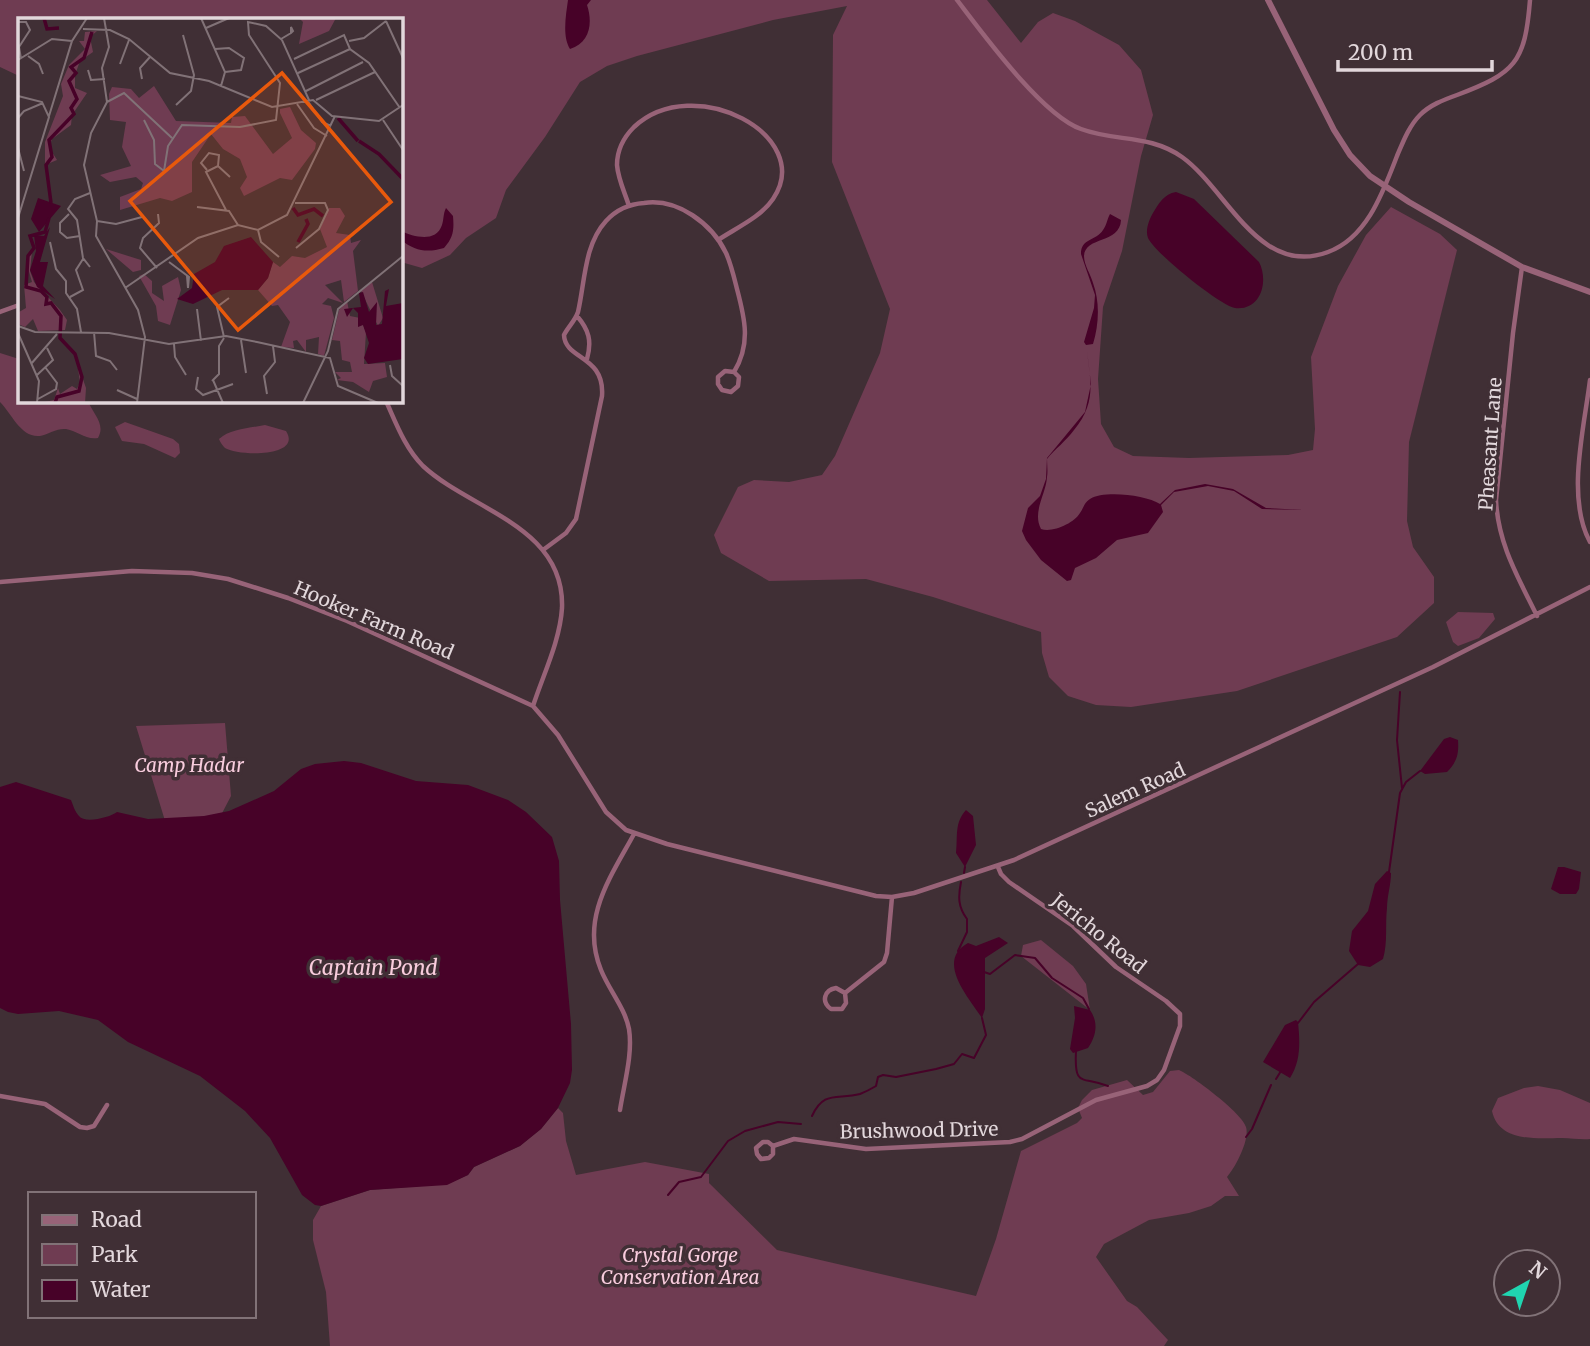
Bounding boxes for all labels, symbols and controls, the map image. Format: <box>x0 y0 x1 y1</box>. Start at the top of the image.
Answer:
inset map <box>18 18 402 402</box>
scale bar <box>1338 28 1492 72</box>
text: 200 m <box>1348 39 1413 66</box>
street label: Pheasant Lane <box>1473 376 1507 512</box>
street label: Hooker Farm Road <box>291 576 457 664</box>
park label: Camp Hadar <box>134 753 244 777</box>
street label: Salem Road <box>1081 757 1189 823</box>
street label: Jericho Road <box>1046 887 1151 978</box>
water label: Captain Pond <box>309 954 437 981</box>
street label: Brushwood Drive <box>839 1117 999 1143</box>
legend <box>28 1192 256 1318</box>
text: Road <box>91 1206 142 1233</box>
text: Park <box>91 1241 138 1268</box>
park label: Crystal Gorge Conservation Area <box>601 1243 760 1289</box>
north arrow <box>1492 1248 1562 1318</box>
text: N <box>1524 1256 1551 1284</box>
text: Water <box>90 1276 150 1303</box>

